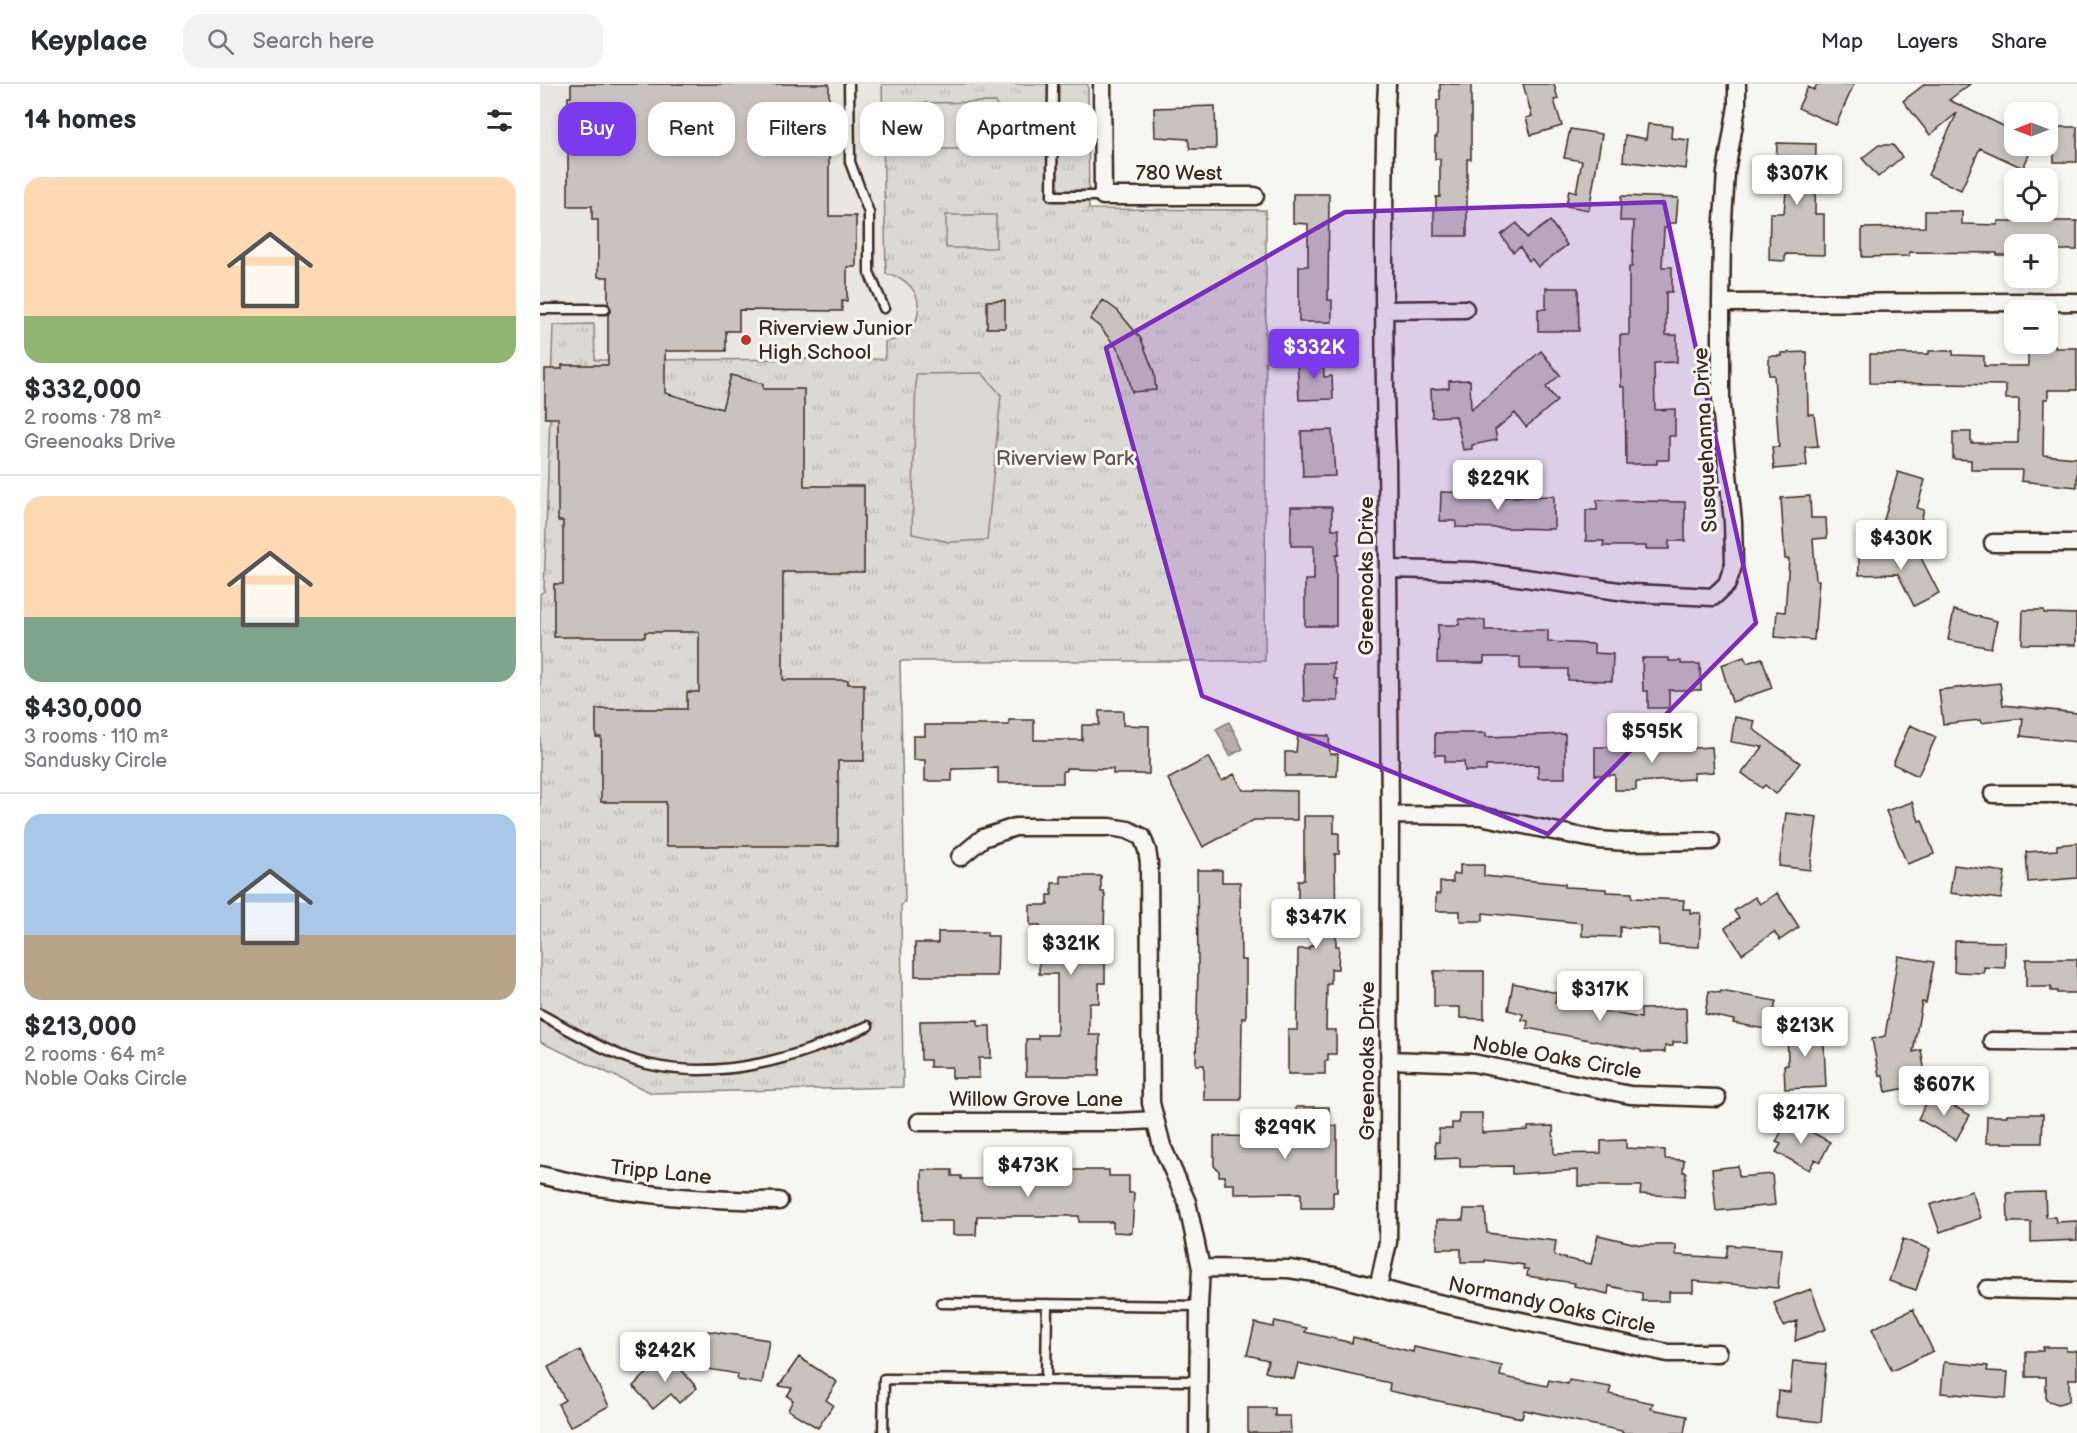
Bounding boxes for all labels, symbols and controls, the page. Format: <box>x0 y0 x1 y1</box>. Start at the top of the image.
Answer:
search box <box>183 14 603 68</box>
text: Keyplace <box>30 25 147 58</box>
icon: search <box>204 25 237 58</box>
text: Search here <box>252 28 374 55</box>
text: Map <box>1821 29 1863 54</box>
text: Layers <box>1896 29 1958 54</box>
text: Share <box>1991 29 2047 54</box>
chip: Buy <box>558 102 636 156</box>
chip: Rent <box>648 102 735 156</box>
chip: Filters <box>747 102 848 156</box>
chip: New <box>860 102 944 156</box>
chip: Apartment <box>956 102 1097 156</box>
north arrow <box>2004 102 2058 156</box>
map controls <box>2004 102 2058 354</box>
icon: filters <box>483 104 516 137</box>
text: 14 homes <box>24 105 136 136</box>
pin: $307K <box>1755 155 1839 206</box>
street label: 780 West <box>1136 161 1223 186</box>
text: $307K <box>1766 162 1828 186</box>
button: locate <box>2004 168 2058 222</box>
icon: home <box>216 216 324 324</box>
button: + <box>2004 234 2058 288</box>
button: − <box>2004 300 2058 354</box>
place label: Riverview Junior High School <box>758 316 912 365</box>
pin: $332K <box>1272 329 1356 380</box>
marker: Riverview Junior High School <box>739 333 753 347</box>
text: $332K <box>1283 336 1345 360</box>
street label: Susquehanna Drive <box>1688 347 1723 533</box>
text: $332,000 <box>24 375 141 406</box>
text: 2 rooms · 78 m² <box>24 406 162 430</box>
text: Greenoaks Drive <box>24 430 176 454</box>
park label: Riverview Park <box>996 446 1135 471</box>
pin: $229K <box>1456 460 1540 511</box>
text: $229K <box>1467 467 1529 491</box>
street label: Greenoaks Drive <box>1354 496 1379 656</box>
pin: $430K <box>1859 520 1943 571</box>
text: $430K <box>1870 527 1932 551</box>
icon: home <box>216 535 324 643</box>
text: $430,000 <box>24 694 142 725</box>
pin: $595K <box>1610 713 1694 764</box>
text: $595K <box>1621 720 1683 744</box>
text: 3 rooms · 110 m² <box>24 725 169 749</box>
text: Sandusky Circle <box>24 749 167 773</box>
icon: home <box>216 853 324 961</box>
pin: $347K <box>1274 899 1358 950</box>
text: $347K <box>1285 906 1347 930</box>
pin: $321K <box>1029 925 1113 976</box>
text: $321K <box>1042 932 1100 956</box>
pin: $317K <box>1558 971 1642 1022</box>
text: $317K <box>1571 978 1629 1002</box>
street label: Greenoaks Drive <box>1355 981 1380 1141</box>
pin: $213K <box>1763 1007 1847 1058</box>
text: $213,000 <box>24 1012 137 1043</box>
text: $213K <box>1776 1014 1834 1038</box>
street label: Noble Oaks Circle <box>1470 1030 1643 1085</box>
text: 2 rooms · 64 m² <box>24 1043 165 1067</box>
pin: $607K <box>1902 1066 1986 1117</box>
text: Noble Oaks Circle <box>24 1067 187 1091</box>
text: $607K <box>1913 1073 1975 1097</box>
street label: Willow Grove Lane <box>949 1087 1123 1112</box>
pin: $217K <box>1759 1094 1843 1145</box>
text: $217K <box>1772 1101 1830 1125</box>
pin: $299K <box>1243 1109 1327 1160</box>
text: $299K <box>1254 1116 1316 1140</box>
pin: $473K <box>986 1147 1070 1198</box>
text: $473K <box>997 1154 1059 1178</box>
street label: Tripp Lane <box>609 1155 713 1190</box>
street label: Normandy Oaks Circle <box>1446 1271 1658 1340</box>
pin: $242K <box>623 1332 707 1383</box>
text: $242K <box>634 1339 696 1363</box>

